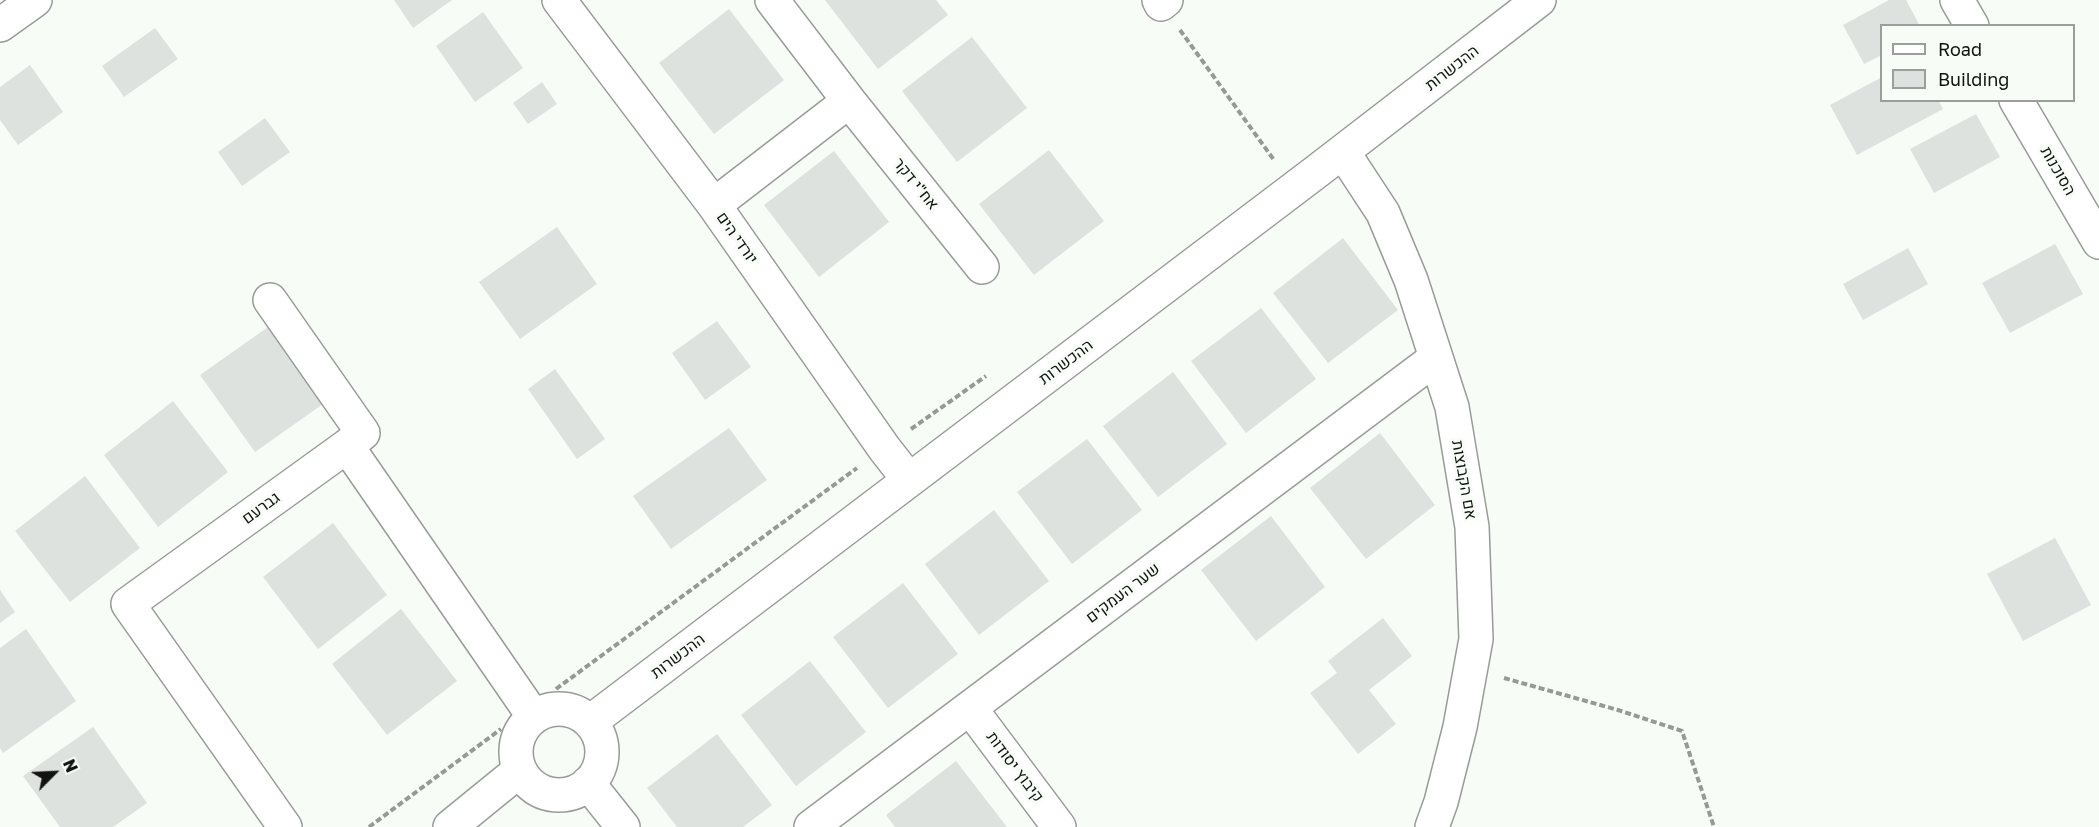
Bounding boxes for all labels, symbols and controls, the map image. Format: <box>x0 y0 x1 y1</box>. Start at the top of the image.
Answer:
legend <box>1880 24 2075 102</box>
text: Road <box>1938 38 1982 60</box>
street label: ההכשרות <box>1421 41 1483 95</box>
text: Building <box>1938 68 2009 90</box>
street label: הסוכנות <box>2036 143 2080 199</box>
street label: אח"י דקר <box>889 154 943 214</box>
street label: יורדי הים <box>712 208 762 268</box>
street label: ההכשרות <box>1035 335 1097 389</box>
street label: אם הקבוצות <box>1448 439 1480 521</box>
street label: גברעם <box>238 488 284 528</box>
street label: שער העמקים <box>1082 559 1164 627</box>
street label: ההכשרות <box>647 629 709 683</box>
street label: קיבוץ יסודות <box>982 728 1048 806</box>
north arrow <box>24 743 84 803</box>
text: N <box>59 756 82 775</box>

